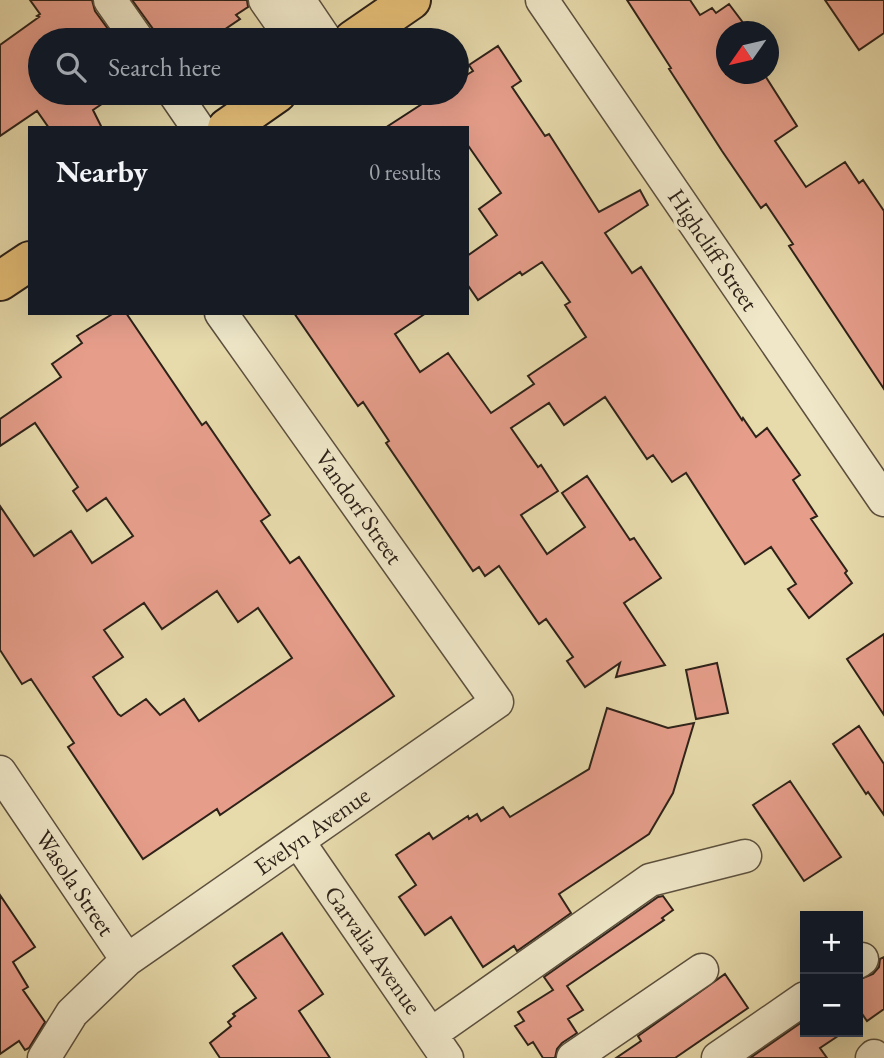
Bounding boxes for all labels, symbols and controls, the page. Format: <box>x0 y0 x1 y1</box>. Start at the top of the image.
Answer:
north arrow <box>716 21 779 84</box>
search box <box>28 28 469 105</box>
icon: search <box>52 48 90 86</box>
text: Search here <box>108 50 221 84</box>
text: Nearby <box>56 152 148 191</box>
text: 0 results <box>369 157 441 187</box>
street label: Highcliff Street <box>661 183 766 317</box>
street label: Vandorf Street <box>309 443 411 571</box>
street label: Evelyn Avenue <box>248 779 376 882</box>
street label: Wasola Street <box>29 824 122 942</box>
street label: Garvalia Avenue <box>318 880 429 1020</box>
map controls <box>800 911 863 1037</box>
button: + <box>800 911 863 974</box>
button: − <box>800 974 863 1037</box>

